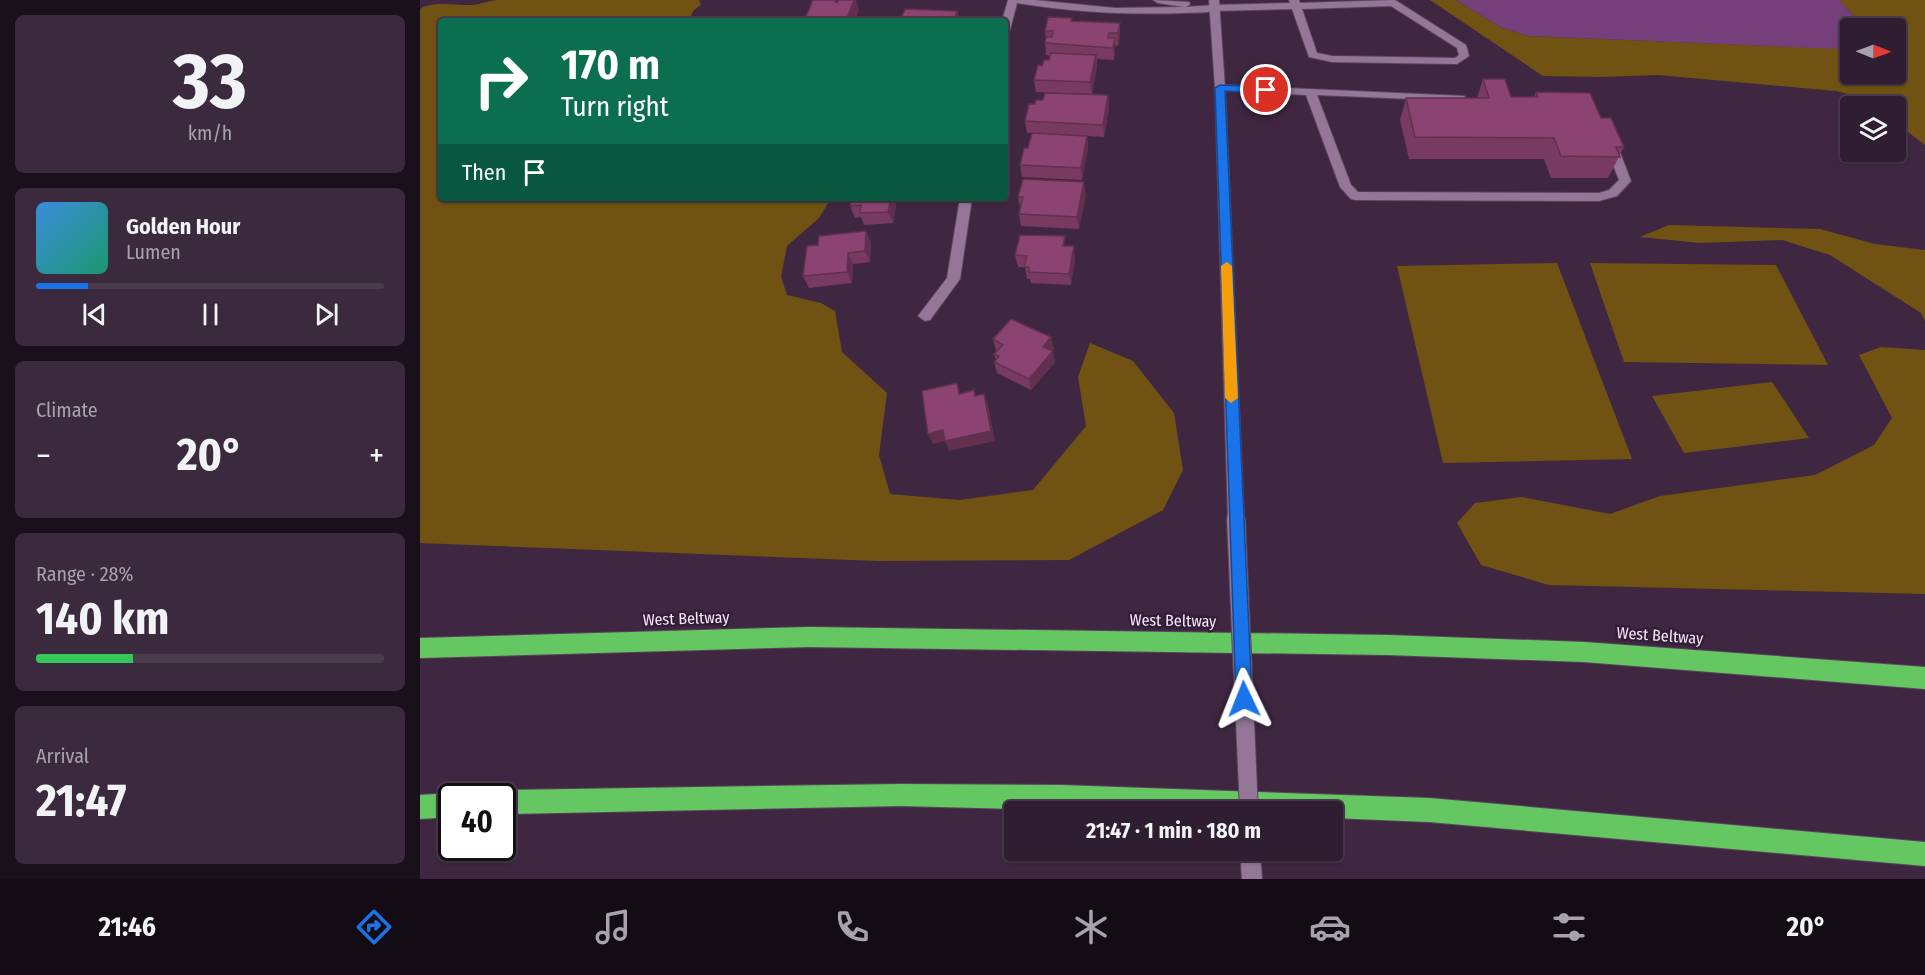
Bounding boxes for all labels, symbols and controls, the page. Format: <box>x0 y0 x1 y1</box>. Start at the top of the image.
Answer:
north arrow <box>1840 18 1906 84</box>
map controls <box>1840 18 1906 162</box>
text: 33 <box>173 35 247 129</box>
text: 170 m <box>561 40 660 90</box>
icon: right <box>462 42 540 120</box>
pin <box>1240 64 1291 115</box>
icon: arrive <box>1249 73 1282 106</box>
text: Turn right <box>561 91 669 123</box>
button: layers <box>1840 96 1906 162</box>
text: km/h <box>188 121 232 145</box>
icon: arrive <box>518 156 551 189</box>
text: Then <box>462 159 506 186</box>
text: Golden Hour <box>126 213 240 240</box>
text: Lumen <box>126 240 181 264</box>
icon: previous <box>78 298 111 331</box>
icon: pause <box>194 298 227 331</box>
icon: next <box>310 298 343 331</box>
text: Climate <box>36 398 98 422</box>
text: 20° <box>177 428 243 482</box>
text: − <box>36 436 51 476</box>
text: + <box>369 436 384 476</box>
text: Range · 28% <box>36 562 133 586</box>
text: 140 km <box>36 592 169 646</box>
street label: West Beltway <box>642 607 731 630</box>
street label: West Beltway <box>1129 610 1217 631</box>
street label: West Beltway <box>1616 623 1705 648</box>
position arrow <box>1212 667 1276 731</box>
text: Arrival <box>36 744 89 768</box>
text: 21:47 <box>36 774 127 828</box>
speed limit sign: 40 <box>438 783 516 861</box>
text: 21:47 · 1 min · 180 m <box>1086 817 1261 844</box>
icon: directions <box>353 906 395 948</box>
icon: music <box>592 906 634 948</box>
icon: phone <box>831 906 873 948</box>
icon: climate <box>1070 906 1112 948</box>
icon: car <box>1309 906 1351 948</box>
icon: filters <box>1548 906 1590 948</box>
text: 21:46 <box>98 911 156 943</box>
text: 20° <box>1787 911 1826 943</box>

